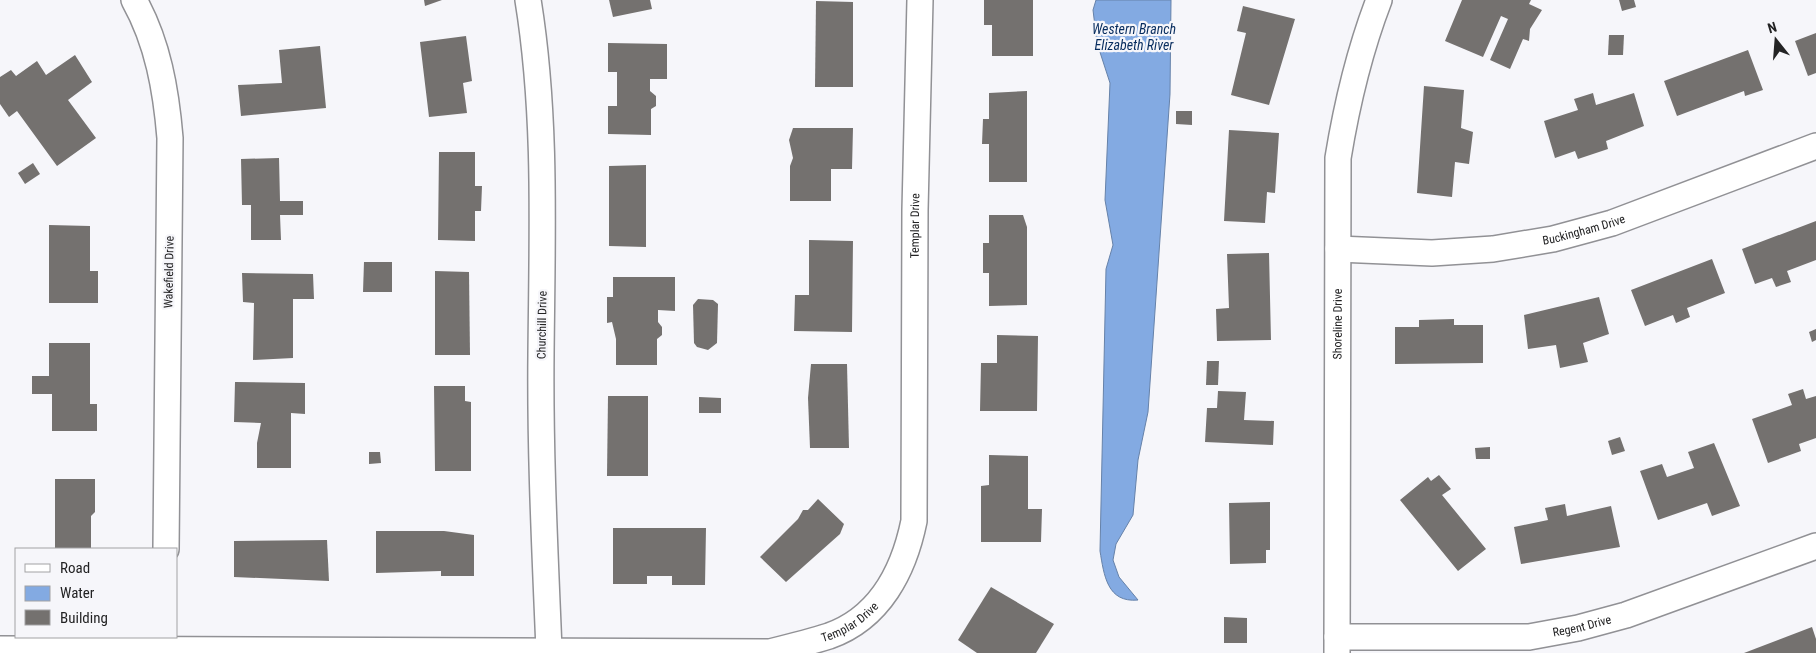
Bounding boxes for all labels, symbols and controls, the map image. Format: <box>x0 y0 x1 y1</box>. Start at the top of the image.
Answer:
north arrow <box>1751 15 1801 65</box>
text: N <box>1766 19 1779 36</box>
water label: Western Branch Elizabeth River <box>1092 21 1176 53</box>
street label: Templar Drive <box>908 193 922 259</box>
street label: Buckingham Drive <box>1541 212 1627 248</box>
street label: Wakefield Drive <box>161 235 177 308</box>
street label: Shoreline Drive <box>1331 288 1345 359</box>
street label: Churchill Drive <box>534 290 550 359</box>
legend <box>15 548 178 638</box>
text: Road <box>60 559 90 577</box>
text: Water <box>60 584 95 602</box>
street label: Templar Drive <box>820 599 882 645</box>
text: Building <box>60 609 108 627</box>
street label: Regent Drive <box>1552 612 1613 640</box>

